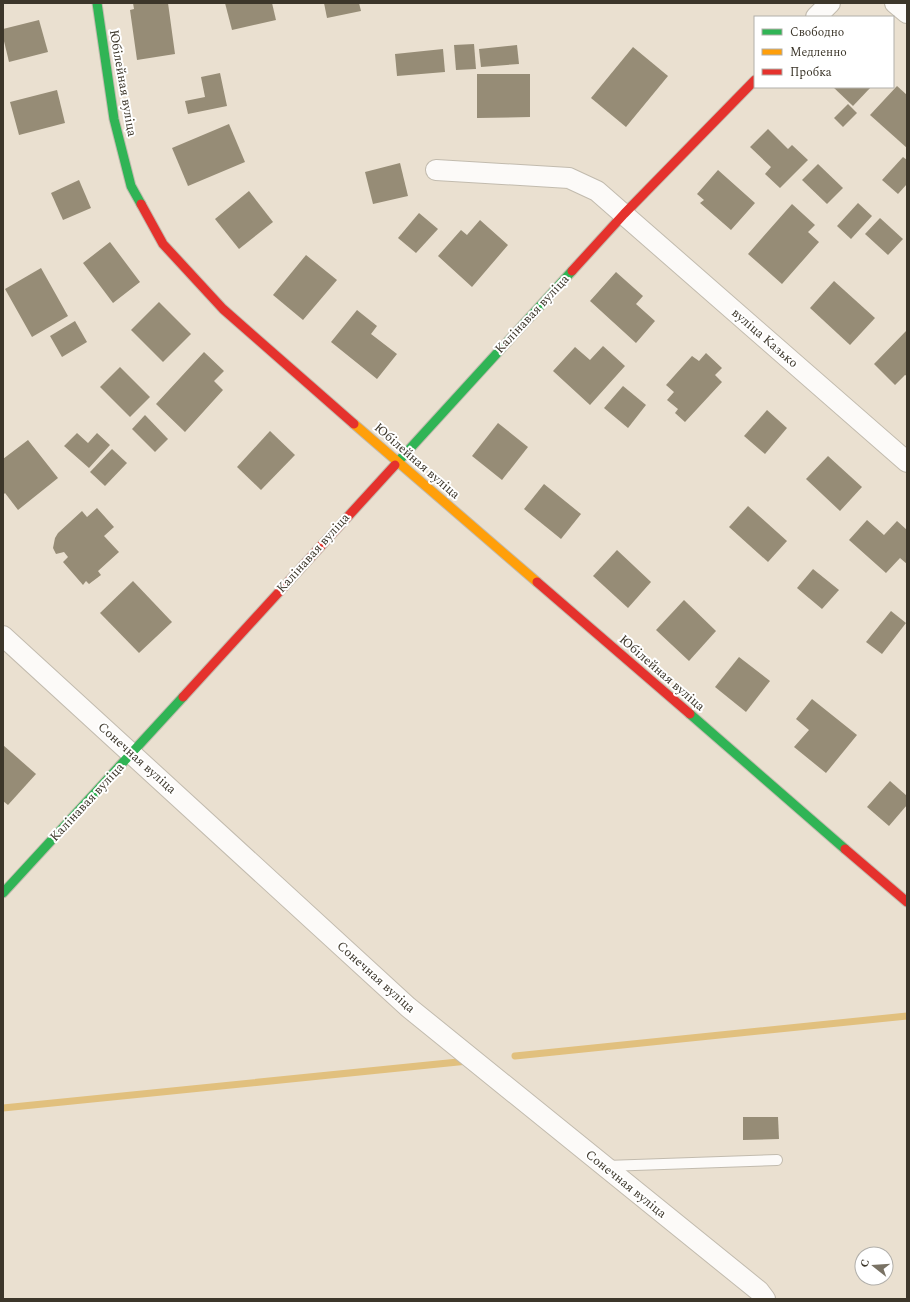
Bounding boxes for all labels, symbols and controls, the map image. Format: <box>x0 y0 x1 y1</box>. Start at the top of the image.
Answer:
legend <box>754 16 894 88</box>
text: Свободно <box>790 23 844 42</box>
street label: Юбілейная вуліца <box>104 28 142 139</box>
text: Медленно <box>790 43 847 62</box>
text: Пробка <box>790 63 832 82</box>
street label: Калінавая вуліца <box>490 269 574 358</box>
street label: вуліца Казько <box>727 303 803 373</box>
street label: Юбілейная вуліца <box>370 418 465 504</box>
street label: Калінавая вуліца <box>271 508 355 598</box>
street label: Юбілейная вуліца <box>615 630 710 716</box>
street label: Сонечная вуліца <box>93 717 181 799</box>
street label: Калінавая вуліца <box>45 757 129 846</box>
street label: Сонечная вуліца <box>332 936 420 1018</box>
street label: Сонечная вуліца <box>581 1145 672 1224</box>
north arrow <box>854 1246 894 1286</box>
text: С <box>856 1257 874 1269</box>

